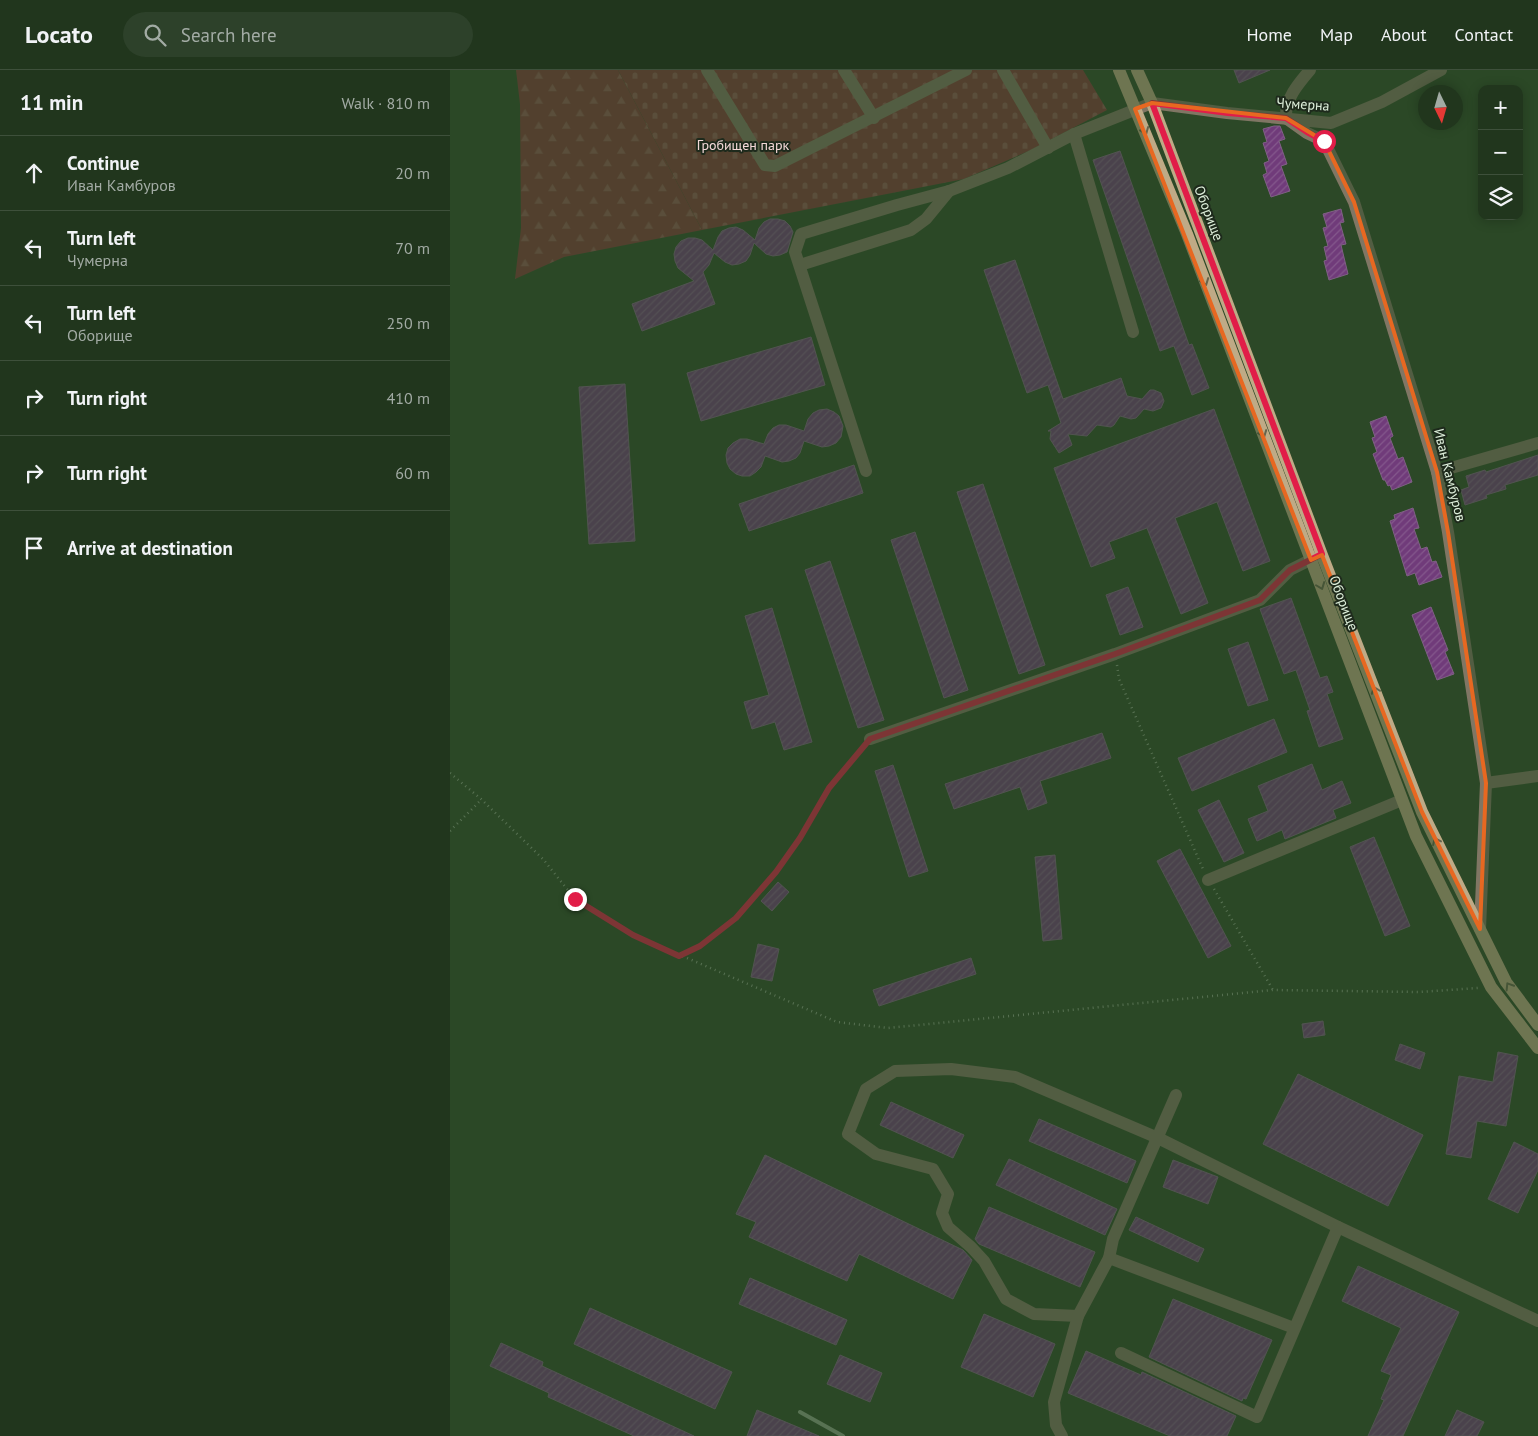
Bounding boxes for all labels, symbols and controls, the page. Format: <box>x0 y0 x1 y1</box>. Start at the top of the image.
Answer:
search box <box>123 12 473 57</box>
text: Locato <box>25 19 93 50</box>
icon: search <box>141 21 169 49</box>
text: Search here <box>181 23 277 47</box>
text: Home <box>1246 23 1292 46</box>
text: Map <box>1320 23 1353 46</box>
text: About <box>1381 23 1427 46</box>
text: Contact <box>1455 23 1513 46</box>
north arrow <box>1418 85 1463 130</box>
map controls <box>1478 85 1523 220</box>
button: + <box>1478 85 1523 130</box>
text: 11 min <box>20 89 83 116</box>
text: Walk · 810 m <box>341 93 430 113</box>
street label: Чумерна <box>1276 93 1330 115</box>
one-way arrow <box>1138 126 1149 135</box>
route start <box>1313 130 1336 153</box>
button: − <box>1478 130 1523 175</box>
park label: Гробищен парк <box>697 136 790 154</box>
text: Continue <box>67 151 139 175</box>
icon: ahead <box>20 159 48 187</box>
text: 20 m <box>395 163 430 183</box>
text: Иван Камбуров <box>67 175 176 195</box>
button: layers <box>1478 175 1523 220</box>
street label: Оборище <box>1190 183 1228 243</box>
text: Turn left <box>67 226 136 250</box>
icon: left <box>20 234 48 262</box>
text: 70 m <box>395 238 430 258</box>
text: Чумерна <box>67 250 128 270</box>
one-way arrow <box>1199 277 1209 286</box>
text: Turn left <box>67 301 136 325</box>
icon: left <box>20 309 48 337</box>
text: 250 m <box>387 313 430 333</box>
text: Оборище <box>67 325 133 345</box>
icon: right <box>20 384 48 412</box>
text: Turn right <box>67 386 147 410</box>
text: 410 m <box>387 388 430 408</box>
street label: Иван Камбуров <box>1430 427 1470 523</box>
one-way arrow <box>1257 429 1267 438</box>
icon: right <box>20 459 48 487</box>
text: Turn right <box>67 461 147 485</box>
text: 60 m <box>395 463 430 483</box>
icon: arrive <box>20 534 48 562</box>
text: Arrive at destination <box>67 536 233 560</box>
street label: Оборище <box>1325 573 1363 633</box>
one-way arrow <box>1315 581 1325 590</box>
one-way arrow <box>1371 686 1381 695</box>
one-way arrow <box>1432 837 1442 846</box>
route end <box>564 888 587 911</box>
one-way arrow <box>1505 982 1515 991</box>

